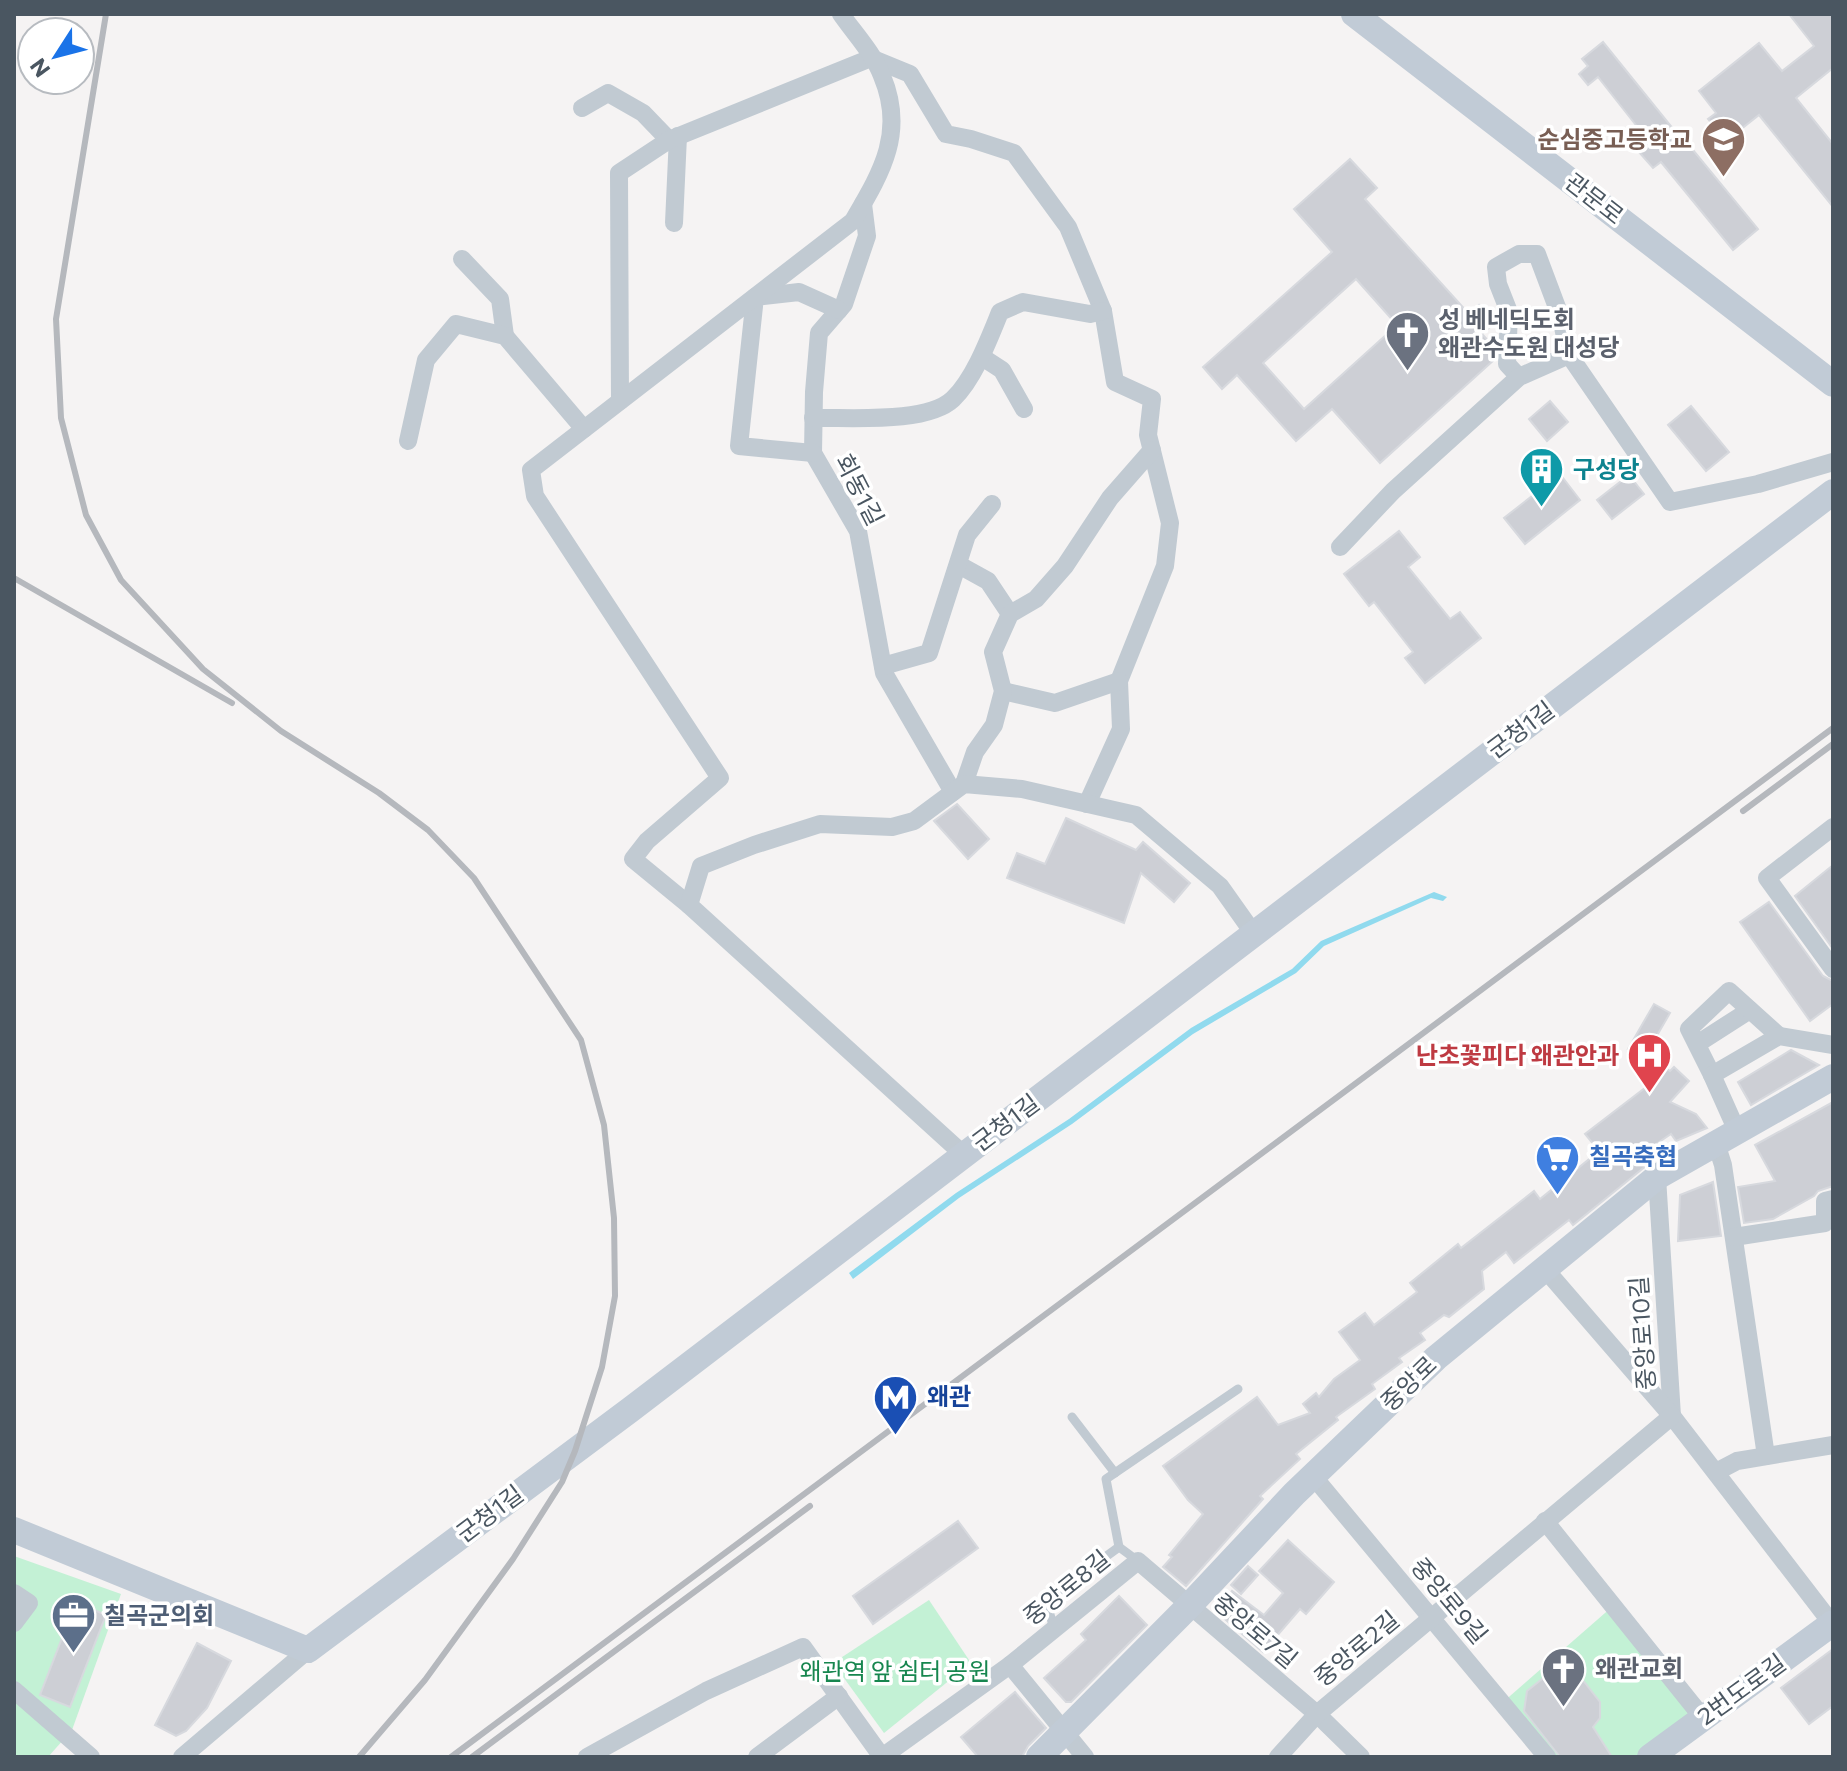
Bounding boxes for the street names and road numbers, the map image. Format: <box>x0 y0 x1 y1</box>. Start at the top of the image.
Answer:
street label: 관문로 <box>1560 166 1630 230</box>
street label: 회동1길 <box>830 449 891 530</box>
street label: 군청1길 <box>1481 694 1559 763</box>
street label: 군청1길 <box>966 1087 1044 1156</box>
street label: 중앙로10길 <box>1623 1275 1660 1391</box>
street label: 중앙로 <box>1374 1349 1442 1416</box>
street label: 군청1길 <box>450 1478 528 1547</box>
street label: 중앙로8길 <box>1017 1543 1115 1630</box>
street label: 중앙로9길 <box>1406 1551 1494 1649</box>
street label: 중앙로7길 <box>1208 1586 1304 1673</box>
street label: 중앙로2길 <box>1308 1604 1404 1692</box>
street label: 2번도로길 <box>1691 1647 1791 1730</box>

